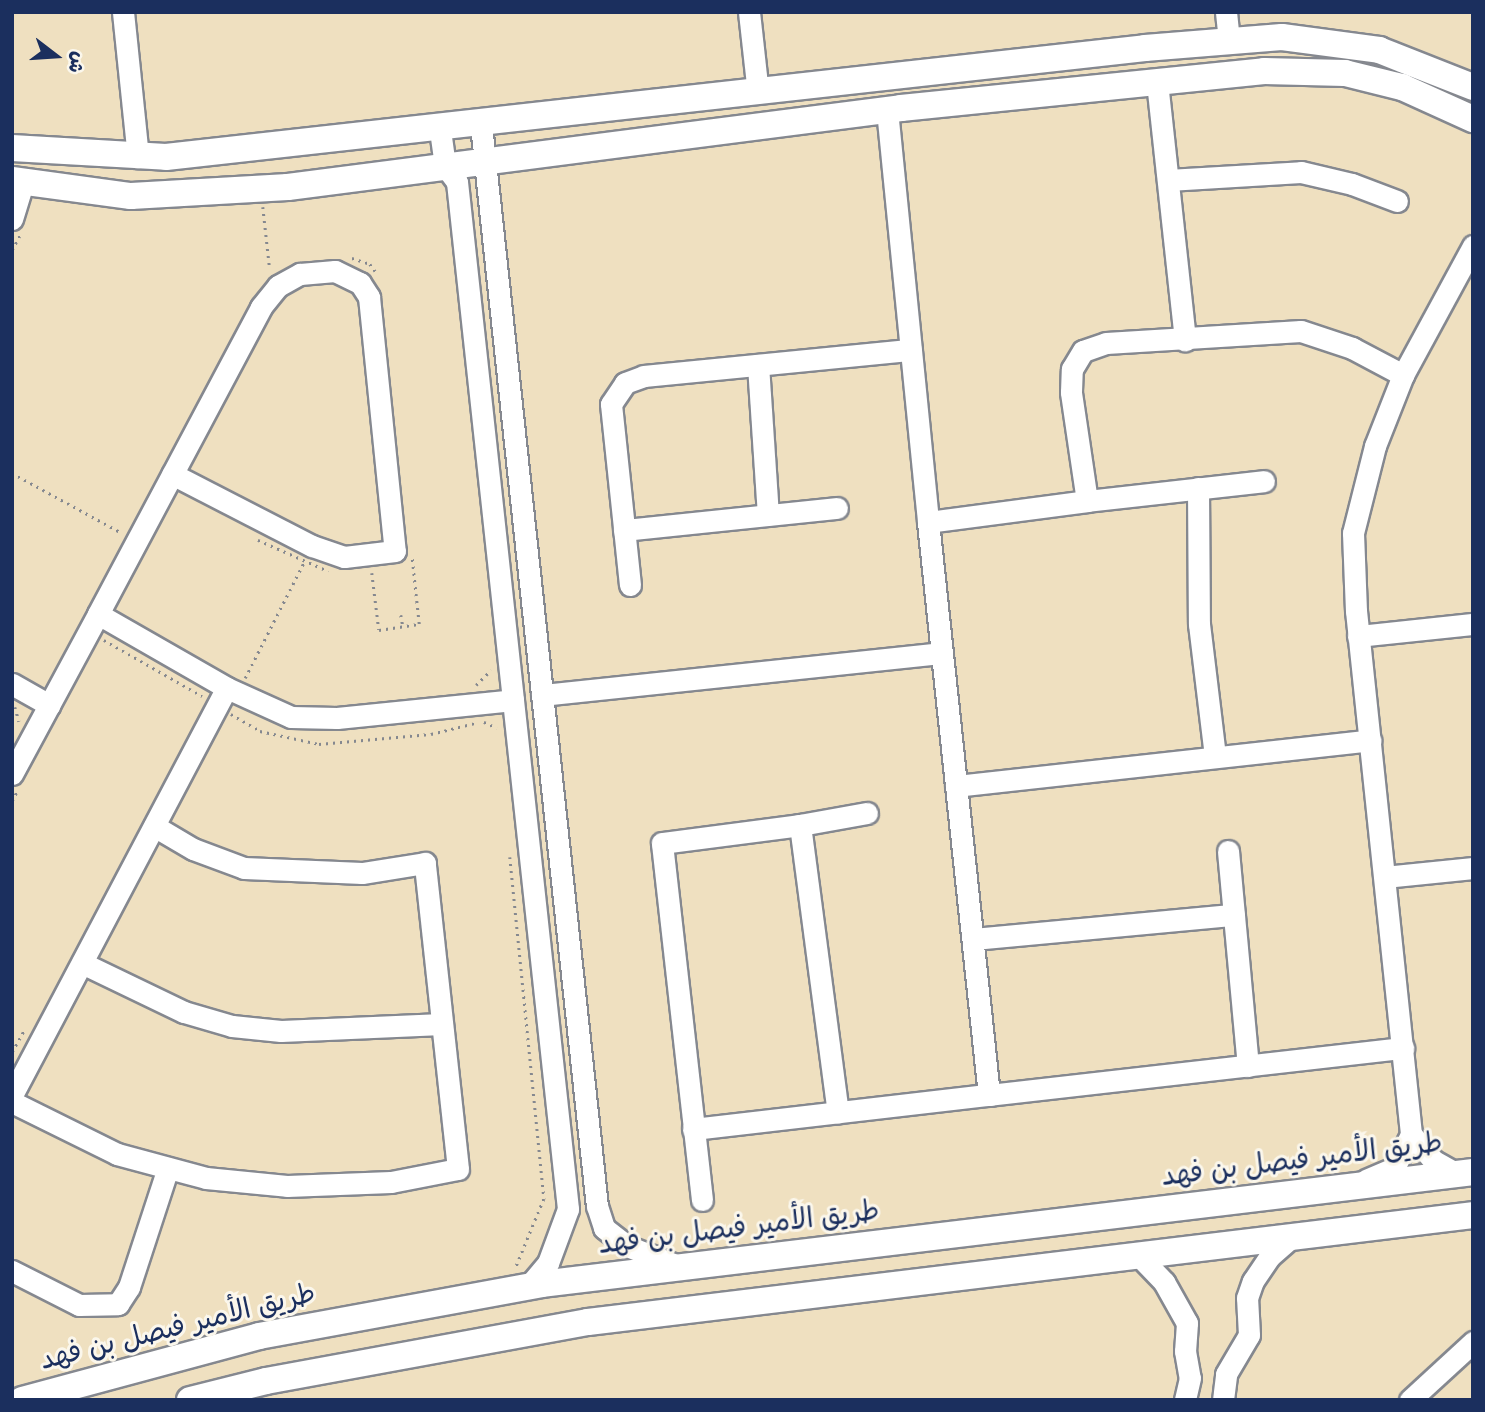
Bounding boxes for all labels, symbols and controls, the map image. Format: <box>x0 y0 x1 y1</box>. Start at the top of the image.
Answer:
north arrow <box>21 21 91 91</box>
text: ش <box>62 49 92 76</box>
street label: طريق الأمير فيصل بن فهد <box>1160 1127 1444 1195</box>
street label: طريق الأمير فيصل بن فهد <box>597 1195 881 1263</box>
street label: طريق الأمير فيصل بن فهد <box>37 1277 319 1379</box>

